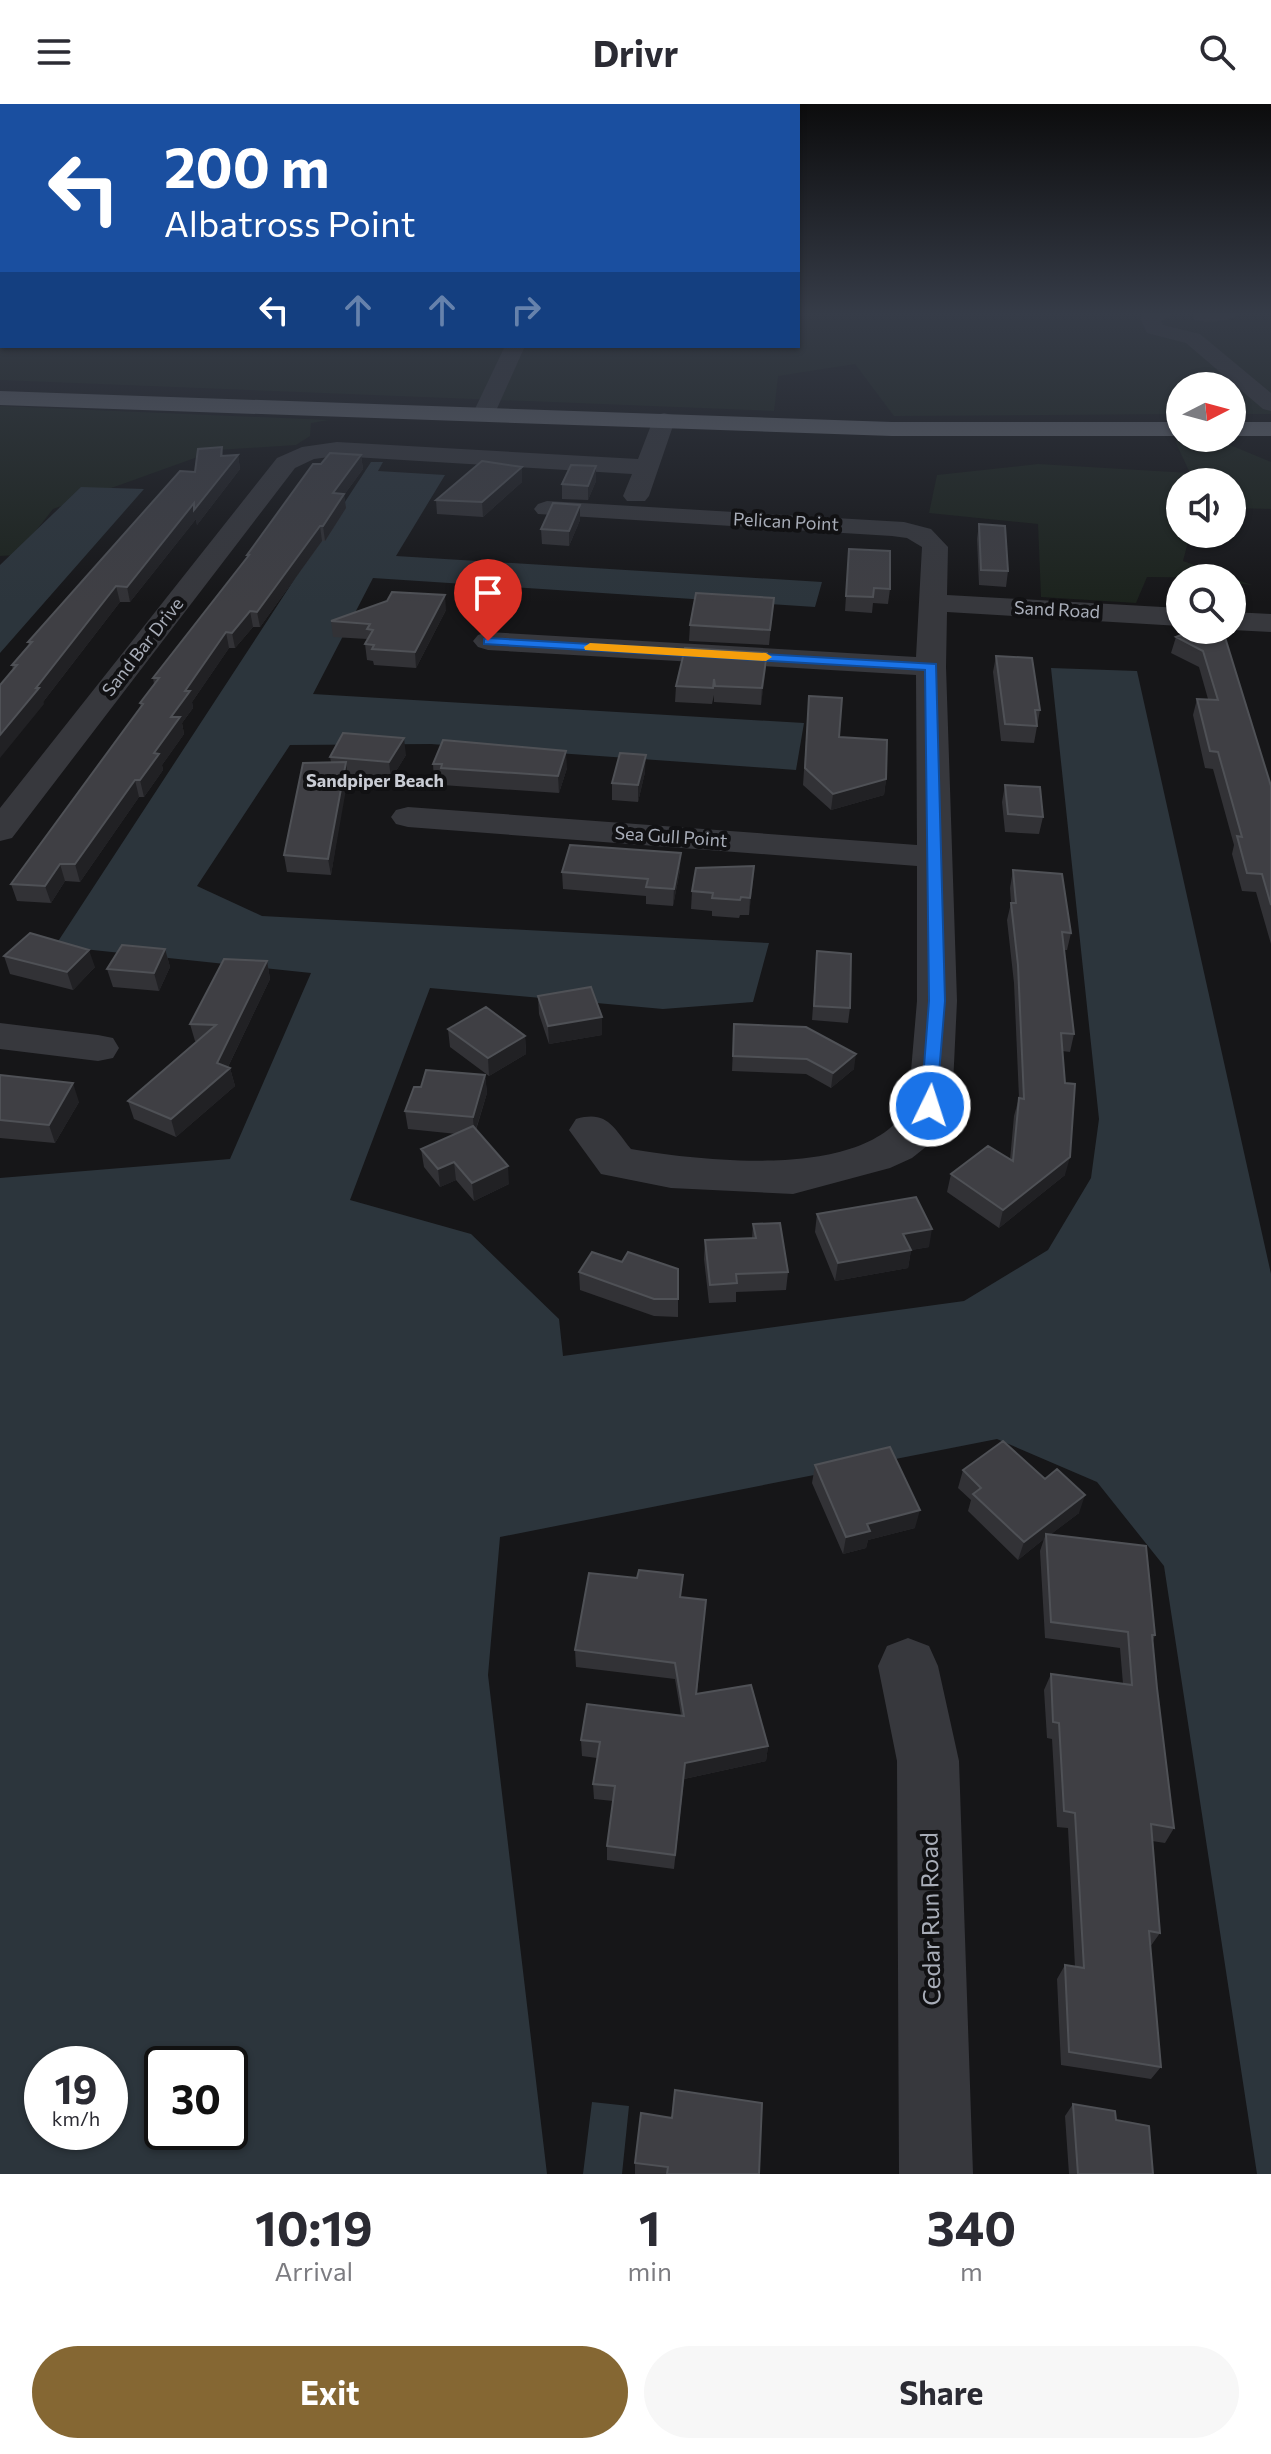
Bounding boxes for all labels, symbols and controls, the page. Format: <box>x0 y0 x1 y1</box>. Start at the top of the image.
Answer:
icon: menu <box>32 30 76 74</box>
text: Drivr <box>593 30 678 74</box>
icon: search <box>1195 30 1239 74</box>
text: 200 m <box>164 131 330 200</box>
icon: left <box>32 136 136 240</box>
text: Albatross Point <box>164 200 416 244</box>
icon: left <box>252 288 296 332</box>
icon: ahead <box>336 288 380 332</box>
icon: ahead <box>420 288 464 332</box>
icon: right <box>504 288 548 332</box>
north arrow <box>1166 372 1246 452</box>
map controls <box>1166 372 1246 644</box>
button: sound <box>1166 468 1246 548</box>
street label: Pelican Point <box>733 507 839 535</box>
pin <box>454 559 522 641</box>
button: search <box>1166 564 1246 644</box>
icon: arrive <box>466 571 510 615</box>
street label: Sand Bar Drive <box>97 593 188 700</box>
street label: Sand Road <box>1013 596 1101 622</box>
district label: Sandpiper Beach <box>306 769 444 791</box>
street label: Sea Gull Point <box>614 821 728 851</box>
position arrow <box>888 1064 972 1148</box>
street label: Cedar Run Road <box>913 1832 946 2006</box>
speed limit sign: 30 <box>144 2046 248 2150</box>
text: 19 <box>55 2063 97 2112</box>
text: km/h <box>52 2106 100 2130</box>
text: 10:19 <box>255 2197 373 2256</box>
text: 1 <box>639 2197 661 2256</box>
text: 340 <box>927 2197 1016 2256</box>
text: Arrival <box>274 2255 353 2286</box>
text: min <box>628 2255 672 2286</box>
text: m <box>960 2255 983 2286</box>
button: Exit <box>32 2346 628 2438</box>
button: Share <box>644 2346 1239 2438</box>

